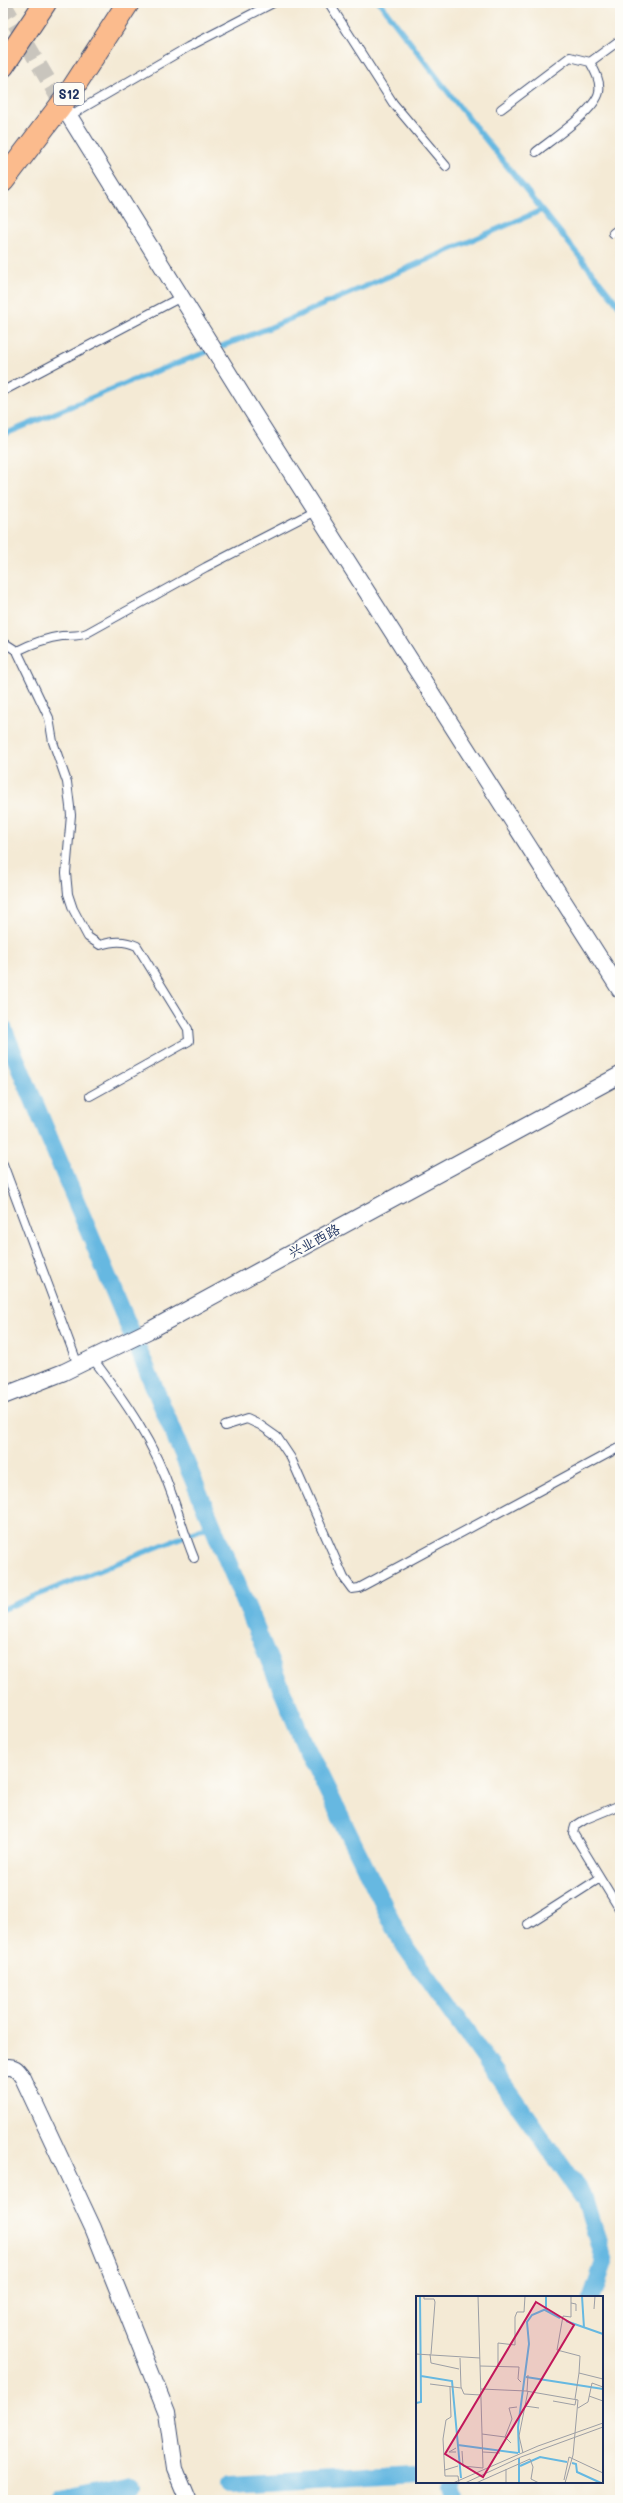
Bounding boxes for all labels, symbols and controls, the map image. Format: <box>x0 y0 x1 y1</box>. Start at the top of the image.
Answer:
road number: S12 <box>54 83 84 105</box>
street label: 兴业西路 <box>285 1219 343 1262</box>
inset map <box>416 2296 603 2483</box>

